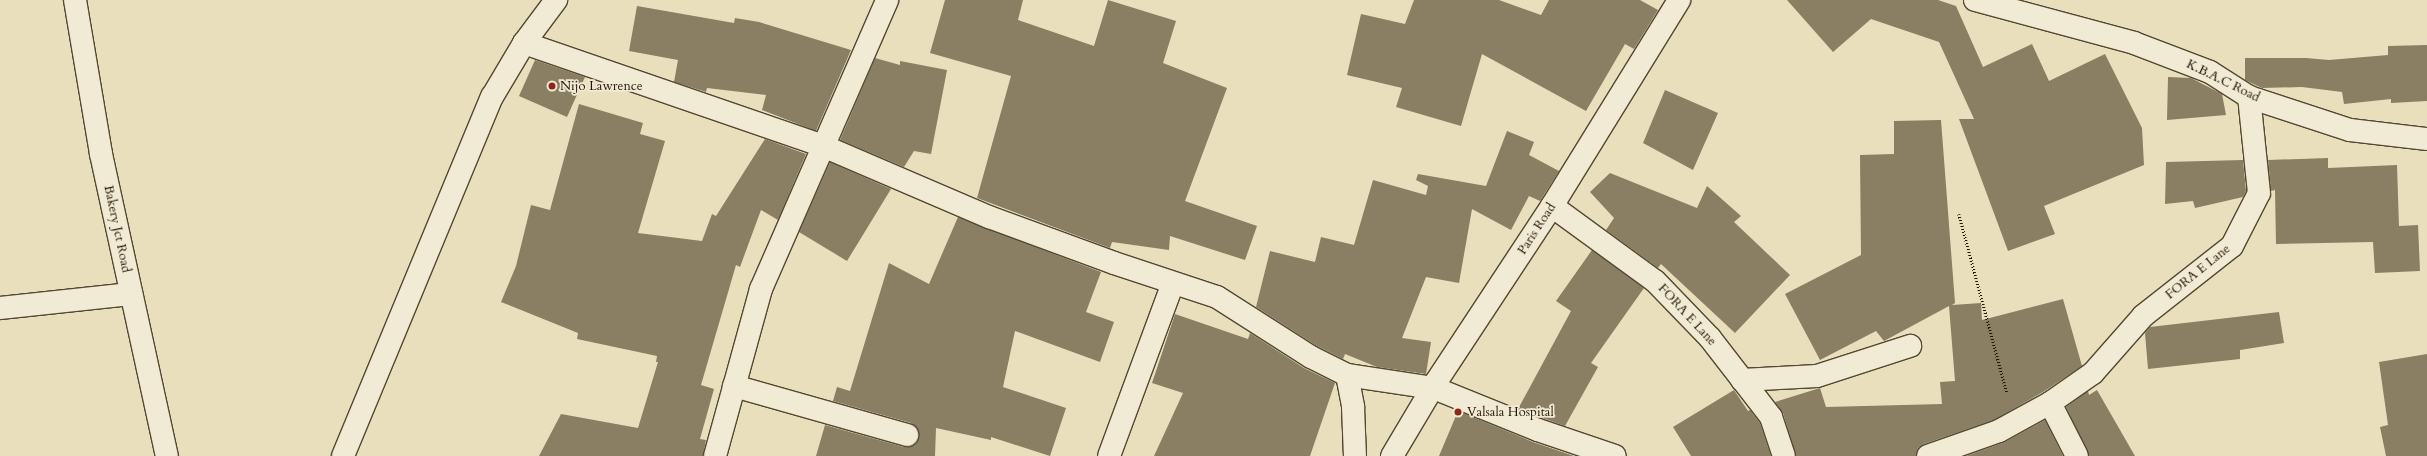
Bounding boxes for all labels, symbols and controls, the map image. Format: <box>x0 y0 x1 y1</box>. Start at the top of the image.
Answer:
street label: K.B.A.C Road <box>2184 57 2262 105</box>
place label: Nijo Lawrence <box>560 78 643 94</box>
marker: Nijo Lawrence <box>547 81 557 91</box>
street label: Bakery Jct Road <box>100 184 134 274</box>
street label: Paris Road <box>1515 200 1559 258</box>
street label: FORA E Lane <box>2163 241 2233 303</box>
street label: FORA E Lane <box>1654 281 1720 349</box>
place label: Valsala Hospital <box>1467 404 1554 420</box>
marker: Valsala Hospital <box>1452 406 1464 418</box>

